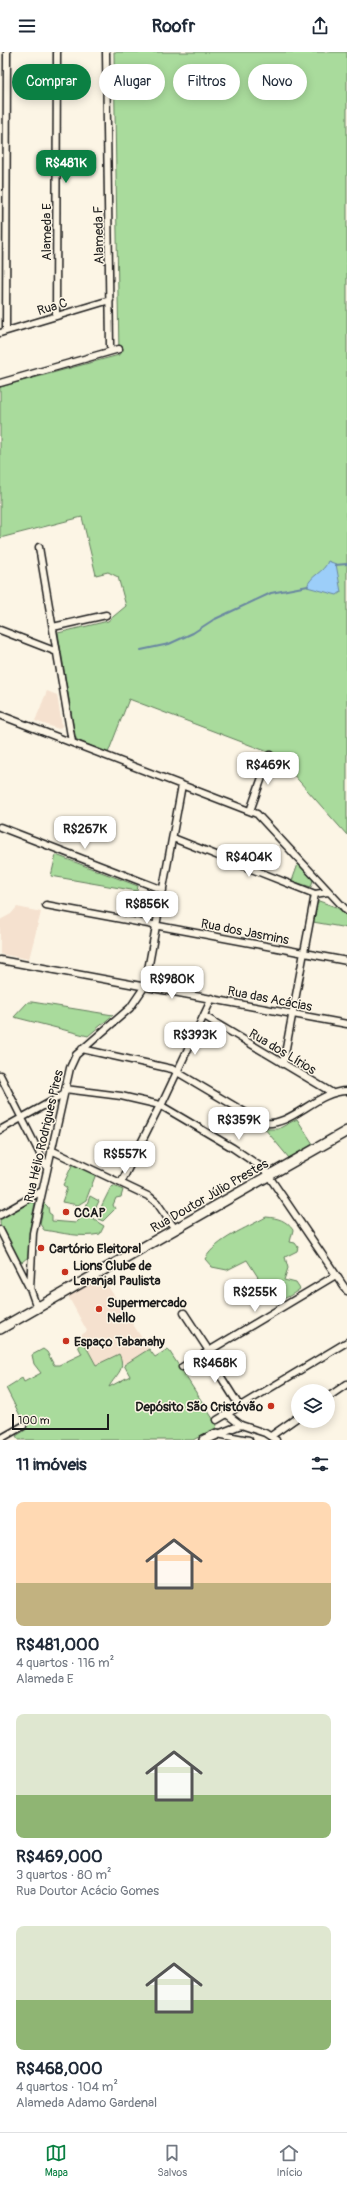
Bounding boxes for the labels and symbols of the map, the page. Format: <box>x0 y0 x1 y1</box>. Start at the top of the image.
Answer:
pin: R$481K <box>33 150 99 184</box>
street label: Alameda E <box>39 203 55 261</box>
street label: Alameda F <box>90 205 108 264</box>
street label: Rua C <box>35 295 69 319</box>
pin: R$469K <box>235 752 301 786</box>
pin: R$267K <box>52 816 118 850</box>
pin: R$404K <box>216 844 282 878</box>
pin: R$856K <box>114 891 180 925</box>
street label: Rua dos Jasmins <box>199 916 290 948</box>
pin: R$980K <box>139 966 205 1000</box>
street label: Rua das Acácias <box>226 983 314 1015</box>
pin: R$393K <box>162 1022 228 1056</box>
street label: Rua dos Lírios <box>246 1026 319 1078</box>
street label: Rua Hélio Rodrigues Pires <box>21 1068 67 1204</box>
pin: R$359K <box>206 1107 272 1141</box>
pin: R$557K <box>92 1141 158 1175</box>
street label: Rua Doutor Júlio Prestes <box>148 1155 271 1236</box>
place label: CCAP <box>74 1205 106 1221</box>
marker: CCAP <box>61 1207 71 1217</box>
place label: Cartório Eleitoral <box>49 1241 141 1257</box>
marker: Cartório Eleitoral <box>36 1243 46 1253</box>
place label: Lions Clube de Laranjal Paulista <box>73 1258 160 1289</box>
marker: Lions Clube de Laranjal Paulista <box>60 1267 70 1277</box>
pin: R$255K <box>222 1279 288 1313</box>
place label: Supermercado Nello <box>107 1295 187 1326</box>
marker: Supermercado Nello <box>94 1304 104 1314</box>
place label: Espaço Tabanahy <box>74 1334 165 1350</box>
marker: Espaço Tabanahy <box>61 1336 71 1346</box>
pin: R$468K <box>182 1350 248 1384</box>
place label: Depósito São Cristóvão <box>135 1399 263 1415</box>
marker: Depósito São Cristóvão <box>266 1401 276 1411</box>
scale bar <box>12 1412 109 1431</box>

